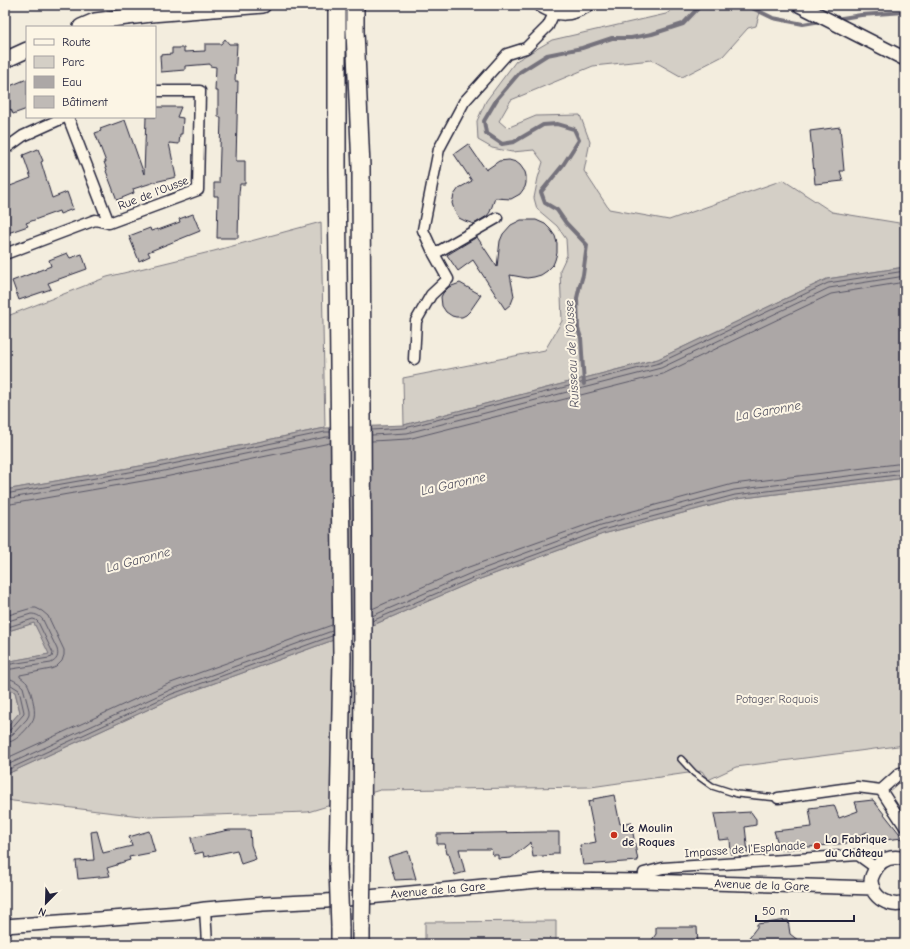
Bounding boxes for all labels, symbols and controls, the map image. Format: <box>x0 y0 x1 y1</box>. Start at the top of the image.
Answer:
legend <box>26 26 156 118</box>
text: Route <box>62 35 91 49</box>
text: Parc <box>62 55 85 69</box>
text: Eau <box>62 75 82 89</box>
text: Bâtiment <box>62 95 108 109</box>
street label: Rue de l'Ousse <box>116 173 190 213</box>
water label: Ruisseau de l'Ousse <box>561 299 582 408</box>
water label: La Garonne <box>734 397 802 424</box>
water label: La Garonne <box>419 469 487 498</box>
water label: La Garonne <box>104 544 172 575</box>
park label: Potager Roquois <box>736 692 818 706</box>
place label: Le Moulin de Roques <box>622 821 675 849</box>
marker: Le Moulin de Roques <box>609 830 619 840</box>
place label: La Fabrique du Château <box>825 832 887 860</box>
street label: Impasse de l'Esplanade <box>684 838 806 860</box>
marker: La Fabrique du Château <box>812 841 822 851</box>
street label: Avenue de la Gare <box>714 876 810 894</box>
street label: Avenue de la Gare <box>390 879 486 901</box>
north arrow <box>26 883 66 923</box>
scale bar <box>756 897 854 923</box>
text: N <box>36 904 48 919</box>
text: 50 m <box>762 904 790 918</box>

